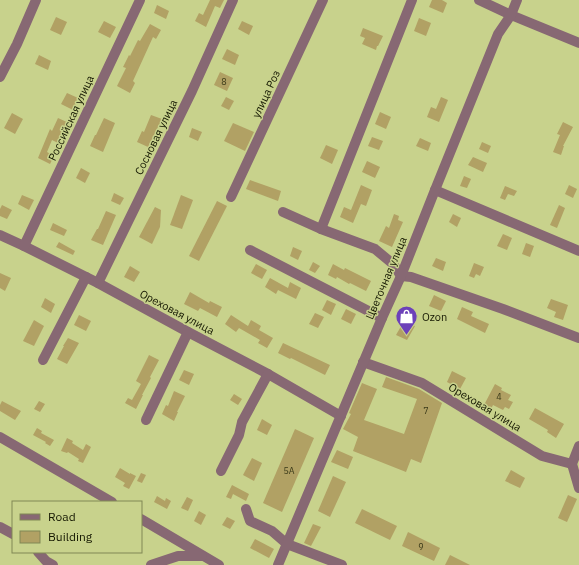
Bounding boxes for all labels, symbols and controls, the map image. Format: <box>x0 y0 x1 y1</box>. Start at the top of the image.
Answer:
street label: улица Роз <box>249 68 283 120</box>
street label: Российская улица <box>45 73 97 163</box>
house number: 8 <box>221 76 227 87</box>
street label: Сосновая улица <box>132 97 180 177</box>
street label: Цветочная улица <box>362 234 410 321</box>
street label: Ореховая улица <box>137 286 217 338</box>
shop icon: Ozon <box>393 304 419 337</box>
place label: Ozon <box>422 310 447 324</box>
street label: Ореховая улица <box>446 380 524 434</box>
house number: 4 <box>496 391 502 402</box>
house number: 7 <box>423 405 429 416</box>
house number: 5А <box>283 465 295 476</box>
legend <box>12 501 142 553</box>
text: Road <box>48 509 76 524</box>
text: Building <box>48 529 93 544</box>
house number: 9 <box>418 541 424 552</box>

